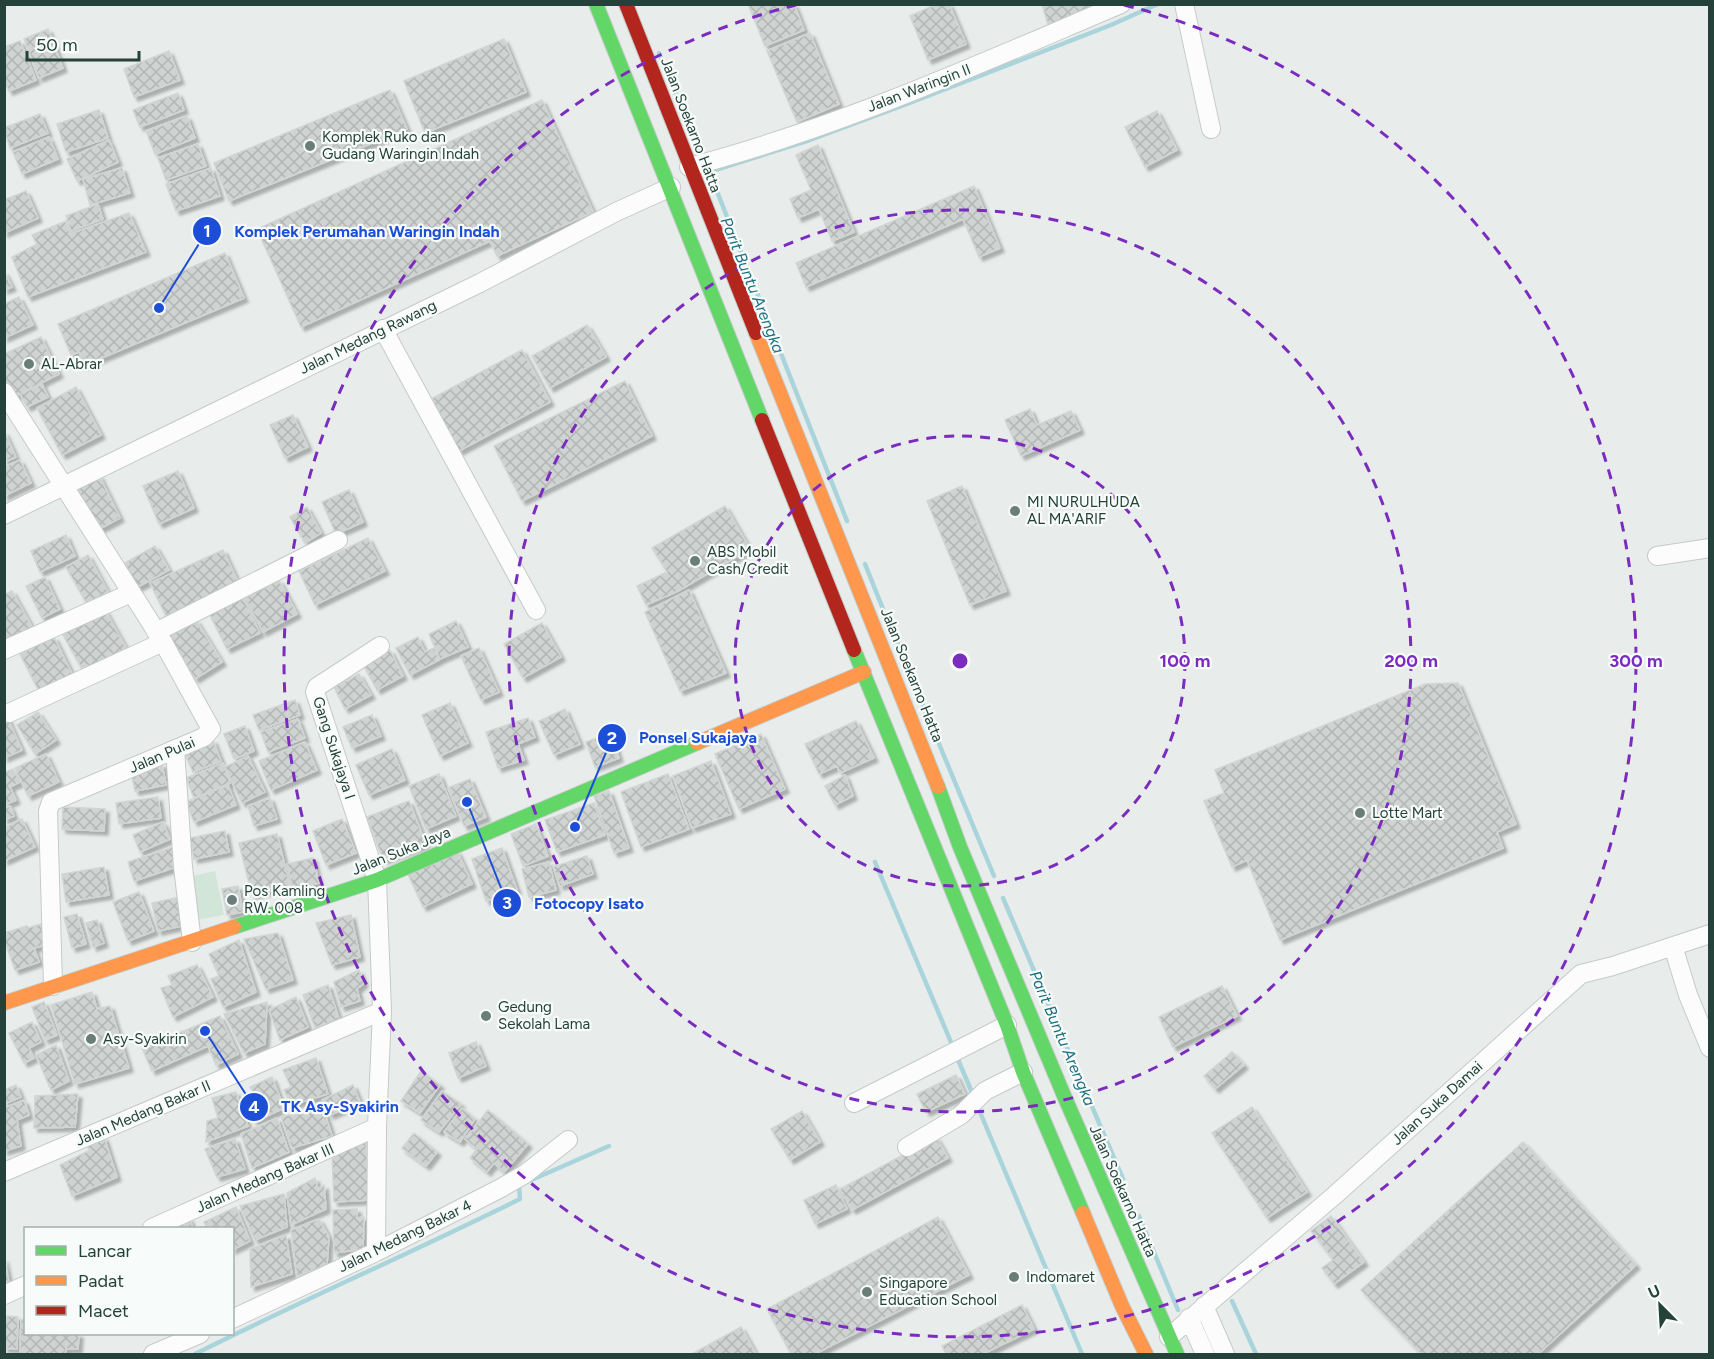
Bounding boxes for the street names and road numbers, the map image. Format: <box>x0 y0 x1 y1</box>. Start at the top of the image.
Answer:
street label: Jalan Soekarno Hatta <box>657 55 725 195</box>
street label: Jalan Waringin II <box>865 60 973 116</box>
street label: Jalan Medang Rawang <box>297 296 439 378</box>
street label: Jalan Soekarno Hatta <box>877 605 947 745</box>
street label: Gang Sukajaya I <box>309 694 359 802</box>
street label: Jalan Pulai <box>126 733 198 777</box>
street label: Jalan Suka Jaya <box>349 823 453 879</box>
street label: Jalan Suka Damai <box>1388 1057 1486 1149</box>
street label: Jalan Medang Bakar II <box>73 1076 213 1150</box>
street label: Jalan Soekarno Hatta <box>1086 1122 1160 1260</box>
street label: Jalan Medang Bakar III <box>193 1139 337 1217</box>
street label: Jalan Medang Bakar 4 <box>335 1196 475 1276</box>

